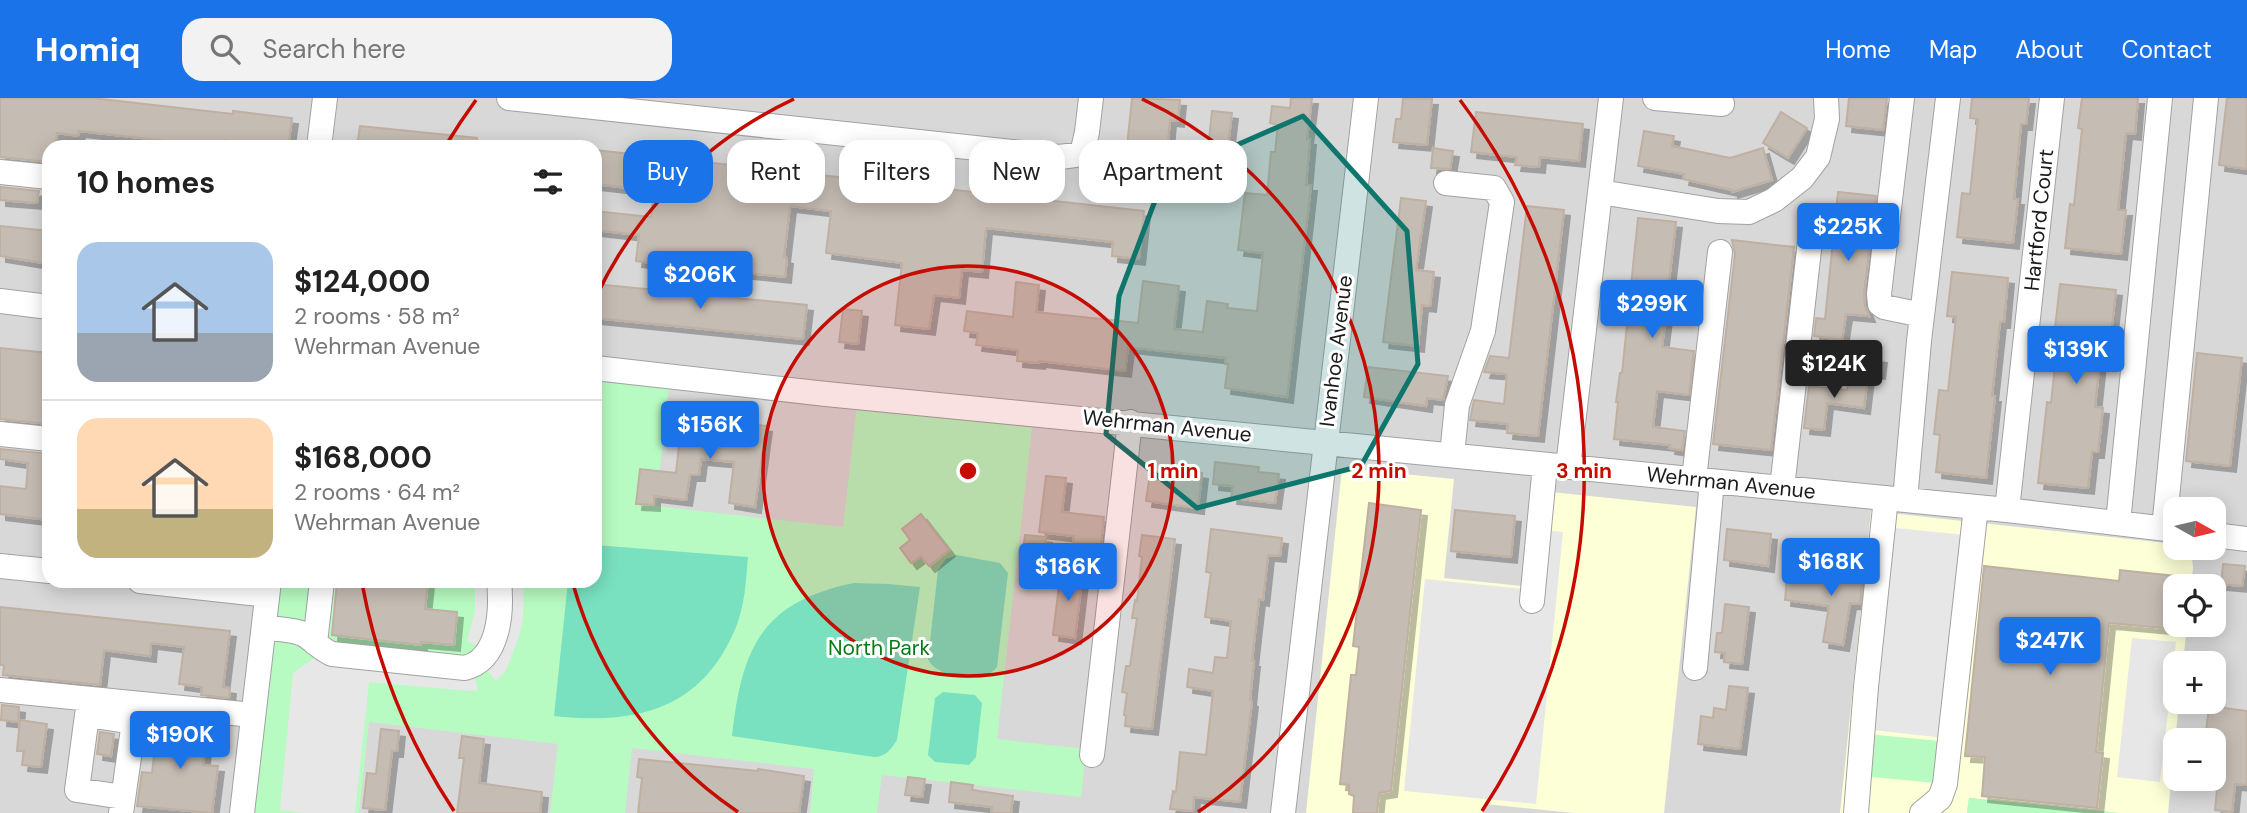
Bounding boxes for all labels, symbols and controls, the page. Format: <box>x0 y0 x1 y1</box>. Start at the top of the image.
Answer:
search box <box>182 18 672 81</box>
text: Homiq <box>35 28 140 71</box>
icon: search <box>206 30 244 68</box>
text: Search here <box>262 32 406 66</box>
text: Home <box>1825 34 1891 65</box>
text: Map <box>1929 34 1977 65</box>
text: About <box>2015 34 2084 65</box>
text: Contact <box>2122 34 2212 65</box>
chip: Buy <box>623 140 713 203</box>
chip: Rent <box>727 140 825 203</box>
chip: Filters <box>839 140 955 203</box>
chip: New <box>969 140 1065 203</box>
chip: Apartment <box>1079 140 1247 203</box>
street label: Hartford Court <box>2018 148 2060 292</box>
text: 10 homes <box>77 163 215 202</box>
icon: filters <box>529 163 567 201</box>
pin: $225K <box>1799 204 1897 263</box>
text: $225K <box>1813 211 1883 241</box>
pin: $206K <box>651 252 749 311</box>
text: $206K <box>664 259 736 289</box>
text: $124,000 <box>294 262 430 301</box>
icon: home <box>133 270 217 354</box>
street label: Ivanhoe Avenue <box>1313 274 1359 428</box>
pin: $299K <box>1603 280 1701 340</box>
text: $299K <box>1616 288 1688 318</box>
text: 2 rooms · 58 m² <box>294 301 460 331</box>
pin: $139K <box>2027 327 2125 386</box>
text: Wehrman Avenue <box>294 331 480 361</box>
text: $139K <box>2043 334 2109 364</box>
pin: $124K <box>1785 341 1883 400</box>
text: $124K <box>1801 348 1867 378</box>
pin: $156K <box>661 402 759 461</box>
street label: Wehrman Avenue <box>1081 403 1253 449</box>
text: $156K <box>677 409 743 439</box>
text: $168,000 <box>294 438 432 477</box>
icon: home <box>133 446 217 530</box>
text: 1 min <box>1147 457 1199 485</box>
text: 2 min <box>1351 457 1407 485</box>
text: 3 min <box>1556 457 1612 485</box>
centre of rings <box>956 459 980 483</box>
street label: Wehrman Avenue <box>1645 460 1817 506</box>
text: 2 rooms · 64 m² <box>294 477 460 507</box>
north arrow <box>2163 497 2226 560</box>
map controls <box>2163 497 2226 791</box>
text: Wehrman Avenue <box>294 507 480 537</box>
pin: $168K <box>1782 538 1880 598</box>
pin: $186K <box>1019 544 1117 603</box>
text: $168K <box>1798 546 1864 576</box>
text: $186K <box>1035 551 1101 581</box>
button: locate <box>2163 574 2226 637</box>
pin: $247K <box>2001 618 2099 677</box>
text: $247K <box>2015 625 2085 655</box>
park label: North Park <box>828 634 930 662</box>
button: + <box>2163 651 2226 714</box>
pin: $190K <box>131 712 229 771</box>
text: $190K <box>146 719 214 749</box>
button: − <box>2163 728 2226 791</box>

